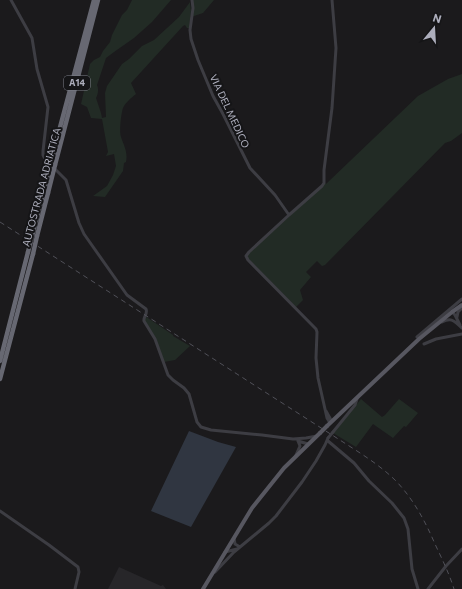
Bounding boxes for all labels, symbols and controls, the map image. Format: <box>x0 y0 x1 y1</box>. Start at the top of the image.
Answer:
north arrow <box>414 8 454 48</box>
text: N <box>431 11 443 25</box>
street label: VIA DEL MEDICO <box>208 72 252 150</box>
road number: A14 <box>64 76 90 90</box>
street label: AUTOSTRADA ADRIATICA <box>19 126 63 248</box>

